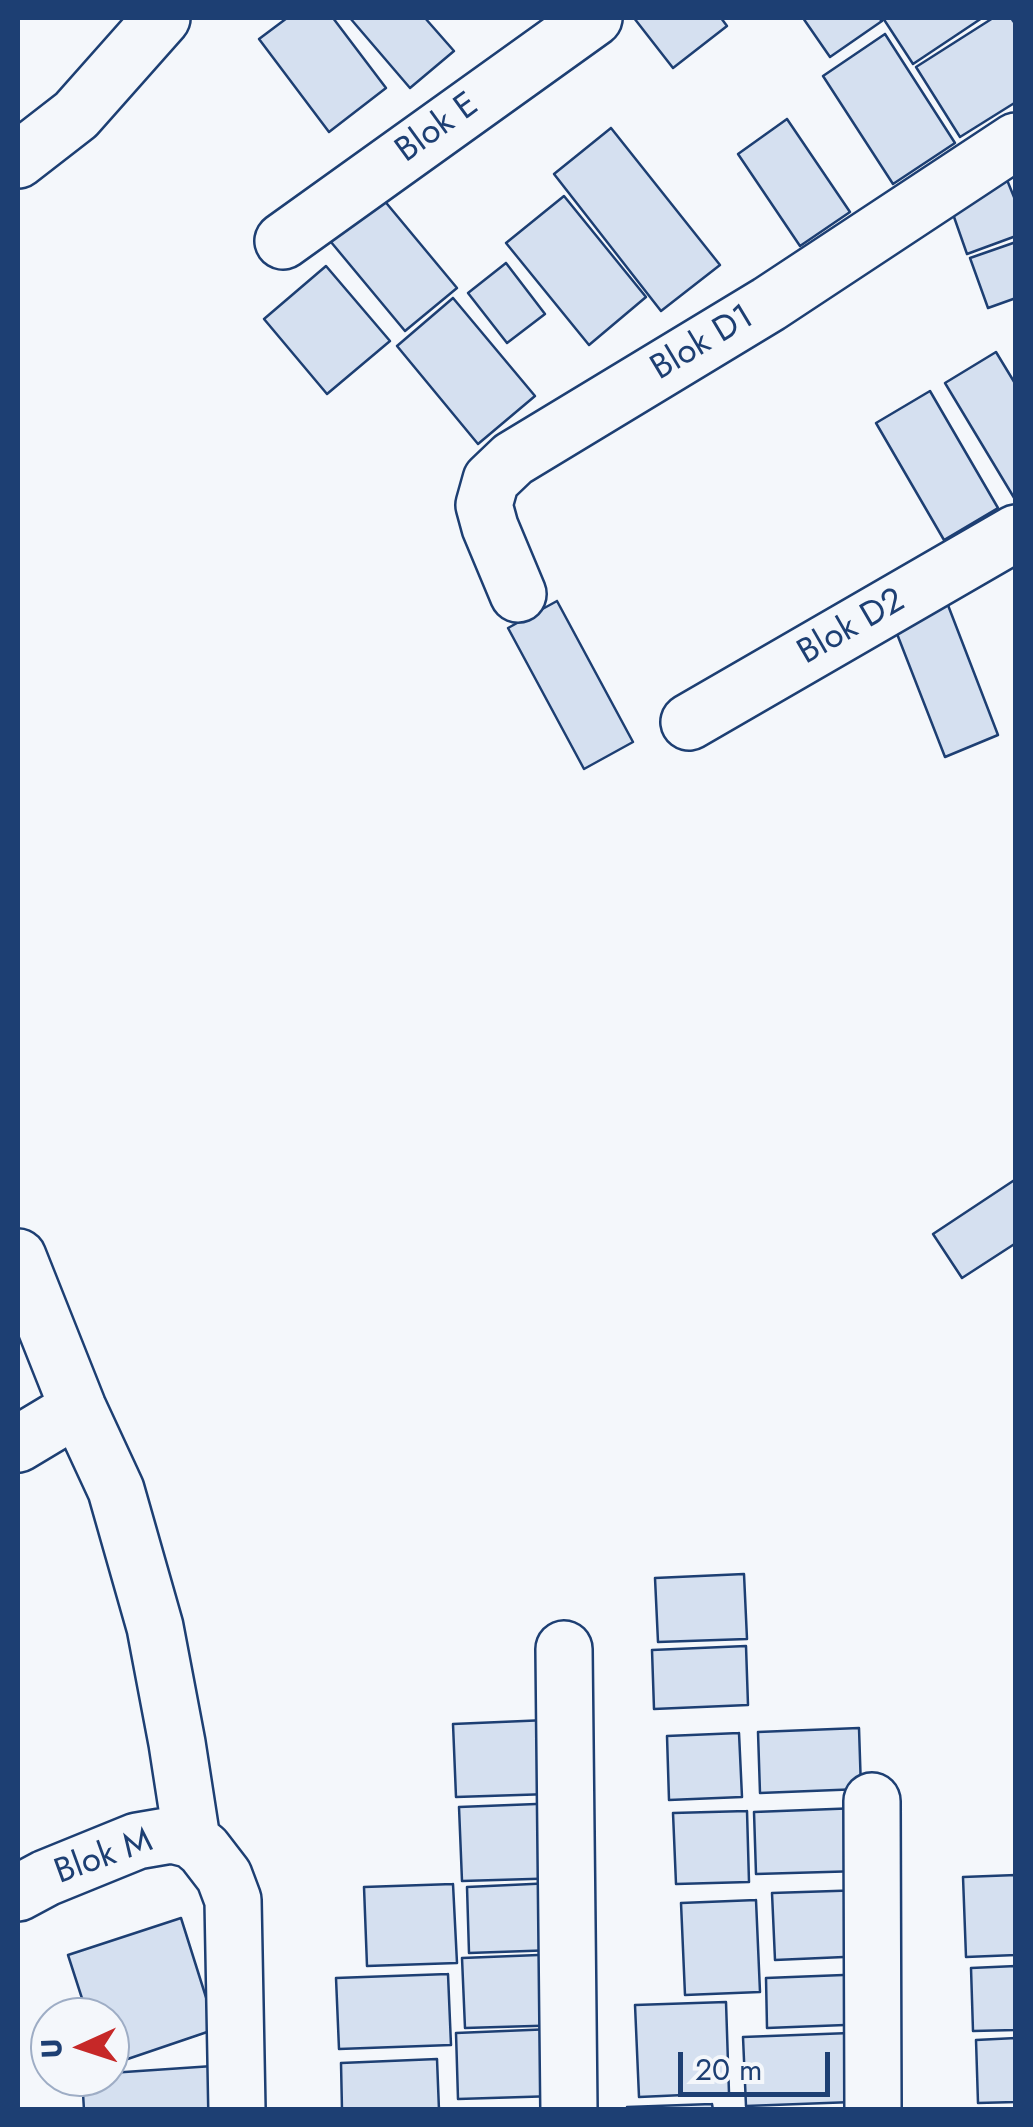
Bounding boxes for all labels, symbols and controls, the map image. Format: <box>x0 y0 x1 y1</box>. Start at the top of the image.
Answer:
street label: Blok E <box>389 85 487 173</box>
street label: Blok D1 <box>644 297 762 391</box>
street label: Blok D2 <box>791 581 913 675</box>
street label: Blok M <box>49 1821 159 1895</box>
north arrow <box>30 1997 130 2097</box>
scale bar <box>683 2032 836 2094</box>
text: U <box>31 2038 73 2059</box>
text: 20 m <box>695 2048 762 2091</box>

